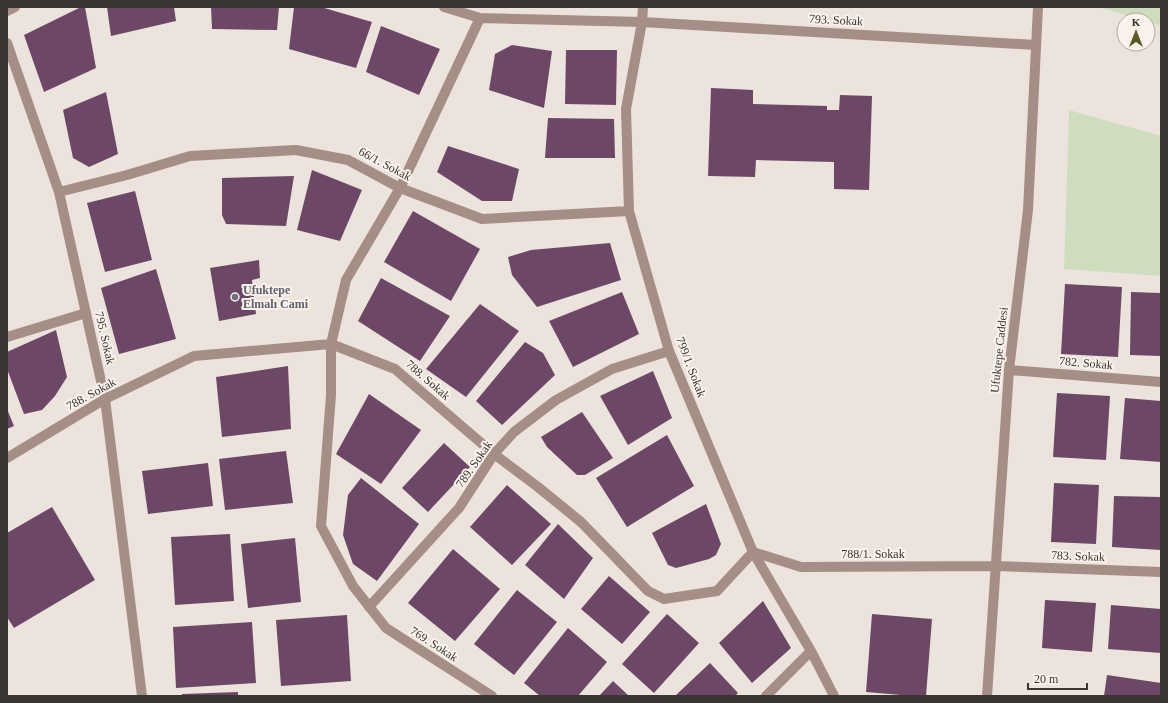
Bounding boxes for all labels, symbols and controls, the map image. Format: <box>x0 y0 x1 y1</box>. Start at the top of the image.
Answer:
street label: 793. Sokak <box>809 12 863 28</box>
north arrow <box>1116 12 1156 52</box>
text: K <box>1132 16 1141 28</box>
street label: 66/1. Sokak <box>356 144 414 184</box>
place label: Ufuktepe Elmalı Cami <box>243 283 309 311</box>
marker: Ufuktepe Elmalı Cami <box>230 292 240 302</box>
street label: Ufuktepe Caddesi <box>988 306 1011 394</box>
street label: 795. Sokak <box>92 310 118 366</box>
street label: 799/1. Sokak <box>673 335 709 399</box>
street label: 782. Sokak <box>1058 354 1114 372</box>
street label: 788. Sokak <box>403 357 453 403</box>
street label: 788. Sokak <box>64 375 118 413</box>
street label: 789. Sokak <box>453 438 495 490</box>
street label: 788/1. Sokak <box>841 547 905 561</box>
street label: 783. Sokak <box>1051 548 1105 564</box>
street label: 769. Sokak <box>408 623 460 665</box>
scale bar <box>1028 665 1087 691</box>
text: 20 m <box>1034 672 1059 686</box>

